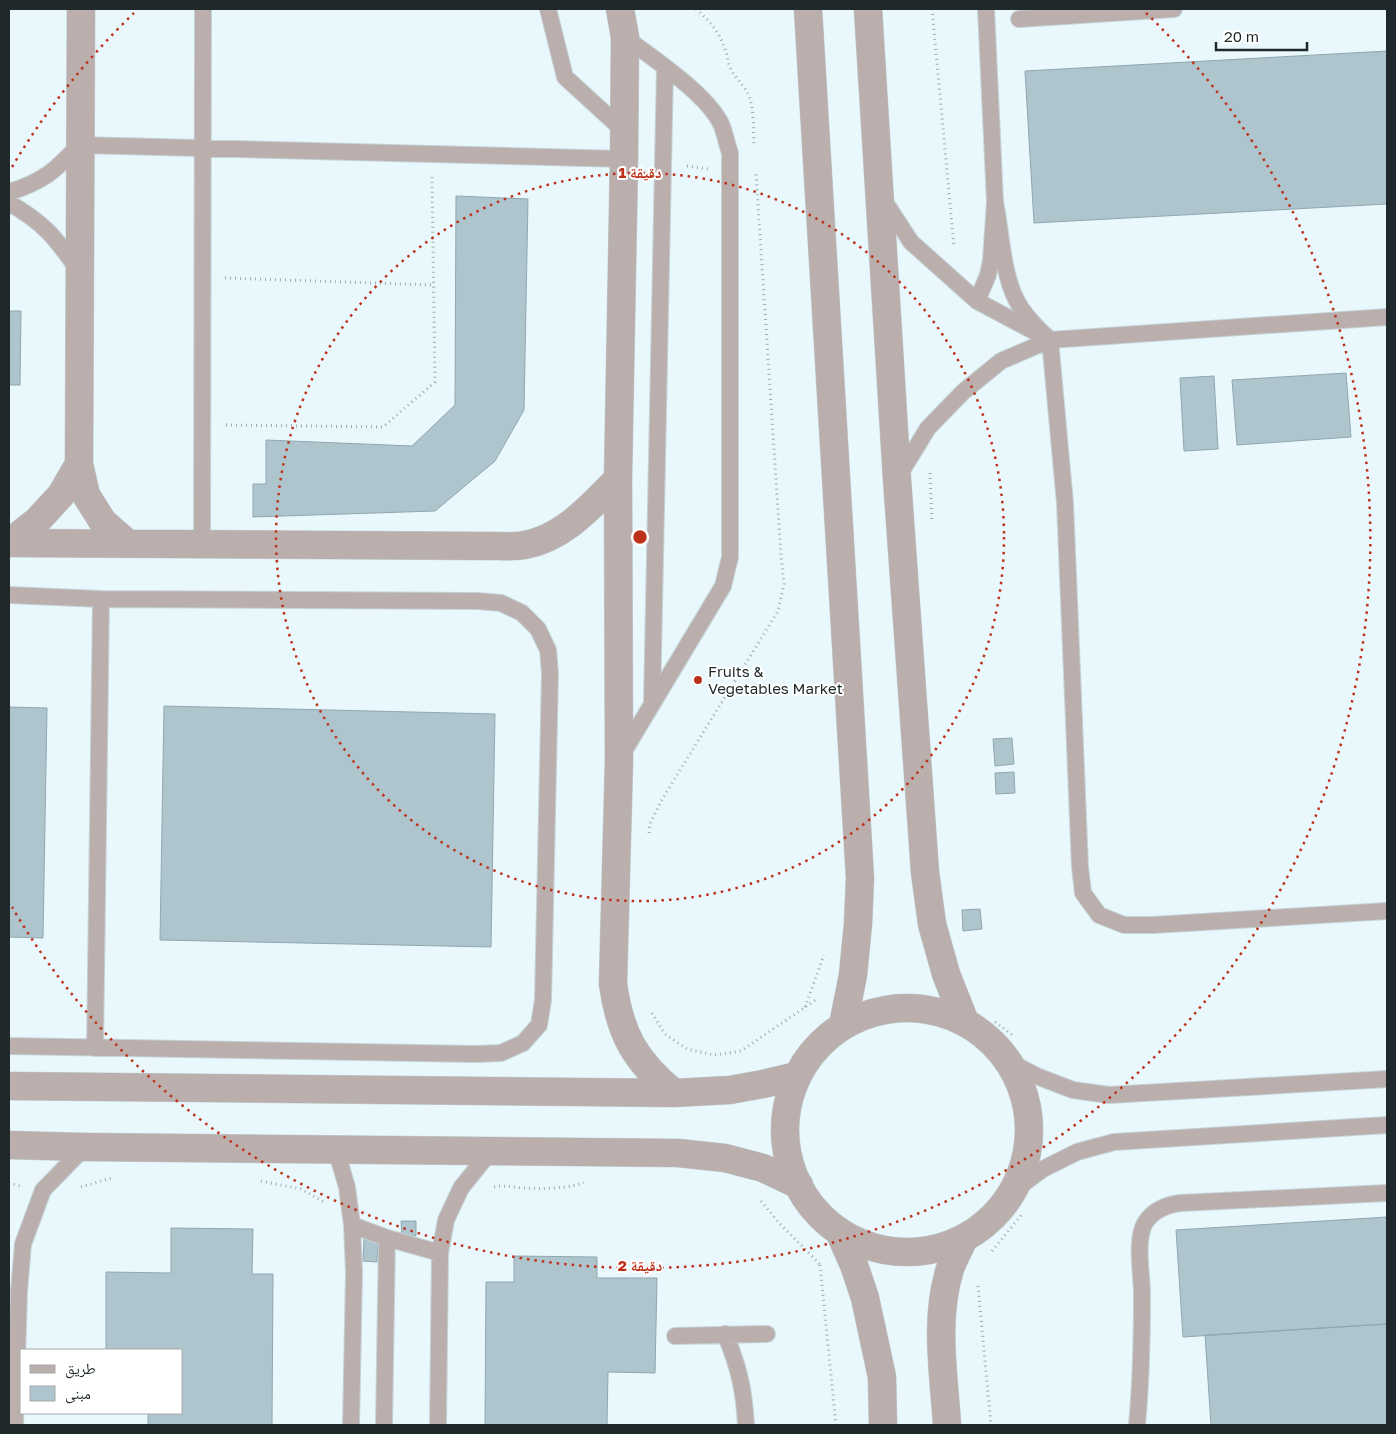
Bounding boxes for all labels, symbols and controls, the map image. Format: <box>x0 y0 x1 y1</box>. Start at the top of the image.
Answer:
scale bar <box>1216 20 1307 52</box>
text: 20 m <box>1224 27 1259 45</box>
text: 1 دقيقة <box>619 163 662 181</box>
centre of rings <box>631 528 649 546</box>
place label: Fruits & Vegetables Market <box>708 662 843 697</box>
marker: Fruits & Vegetables Market <box>692 674 704 686</box>
text: 2 دقيقة <box>618 1256 662 1274</box>
legend <box>20 1349 182 1414</box>
text: طريق <box>65 1359 96 1379</box>
text: مبنى <box>65 1384 91 1404</box>

